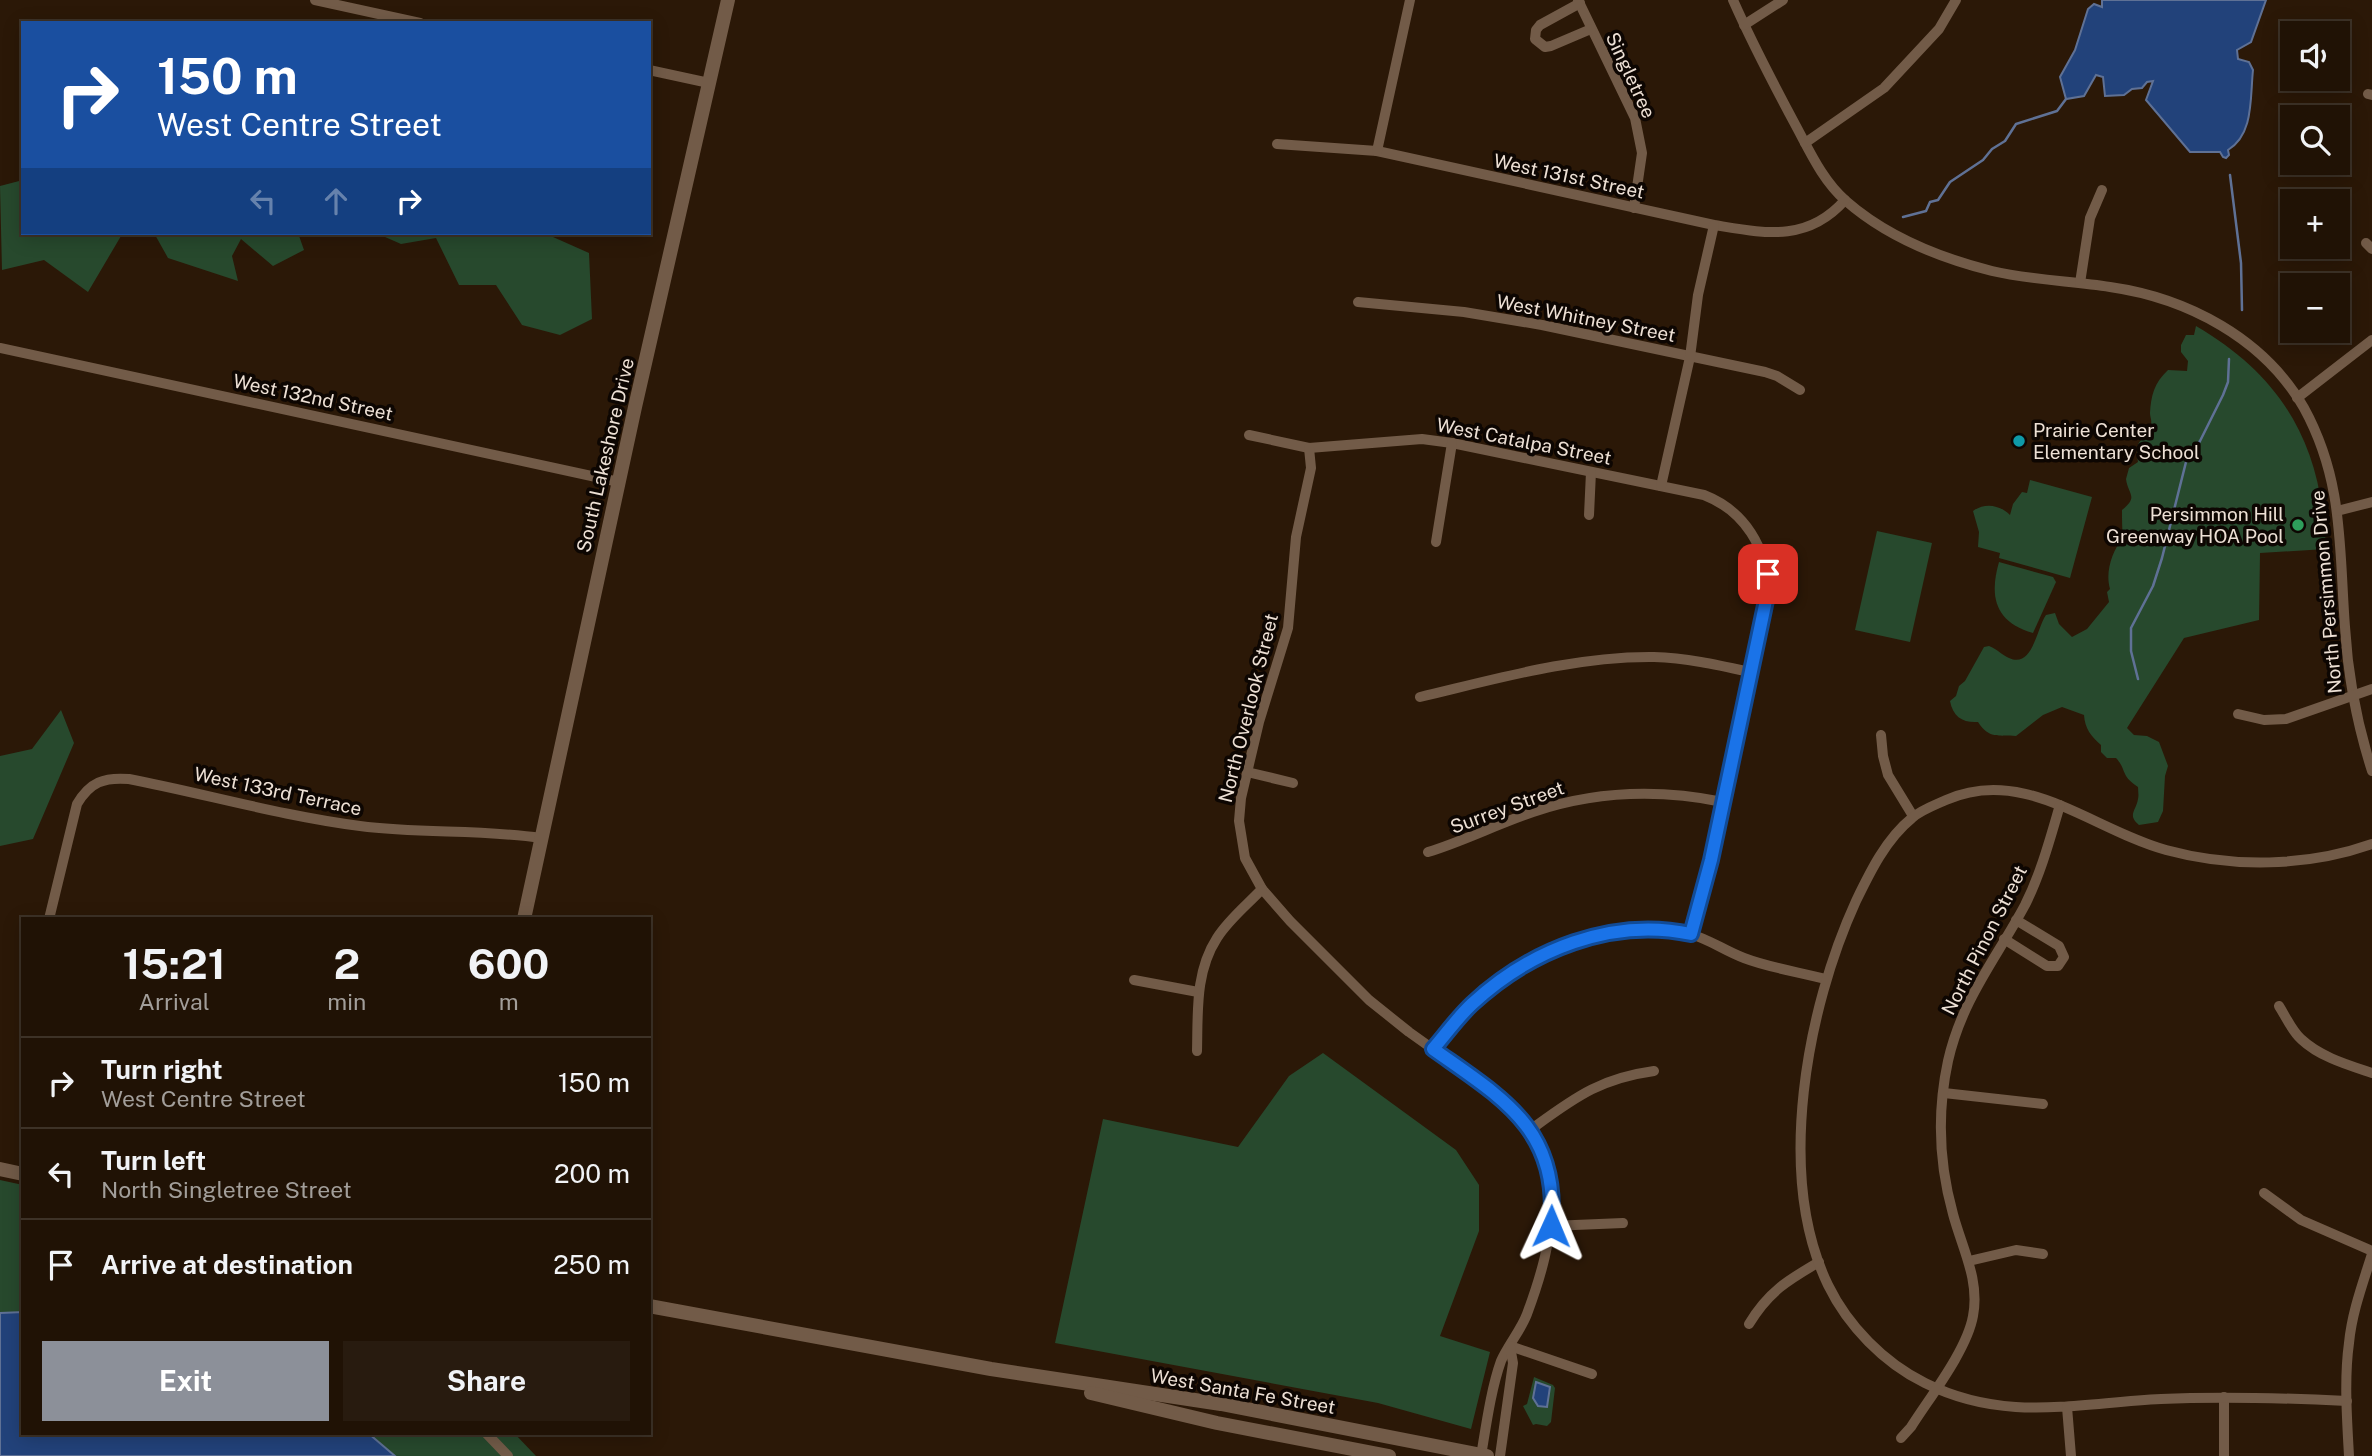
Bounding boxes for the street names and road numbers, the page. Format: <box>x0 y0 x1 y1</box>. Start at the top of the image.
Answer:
street label: Singletree <box>1602 29 1660 121</box>
street label: West 131st Street <box>1492 149 1646 203</box>
street label: West Whitney Street <box>1495 290 1677 346</box>
street label: South Lakeshore Drive <box>572 356 638 554</box>
street label: West 132nd Street <box>231 369 395 425</box>
street label: West Catalpa Street <box>1435 413 1613 469</box>
street label: North Persimmon Drive <box>2306 489 2346 695</box>
street label: North Overlook Street <box>1214 611 1282 805</box>
street label: West 133rd Terrace <box>192 762 364 820</box>
street label: Surrey Street <box>1447 776 1567 838</box>
street label: North Pinon Street <box>1937 862 2031 1018</box>
street label: West Santa Fe Street <box>1149 1364 1337 1418</box>

